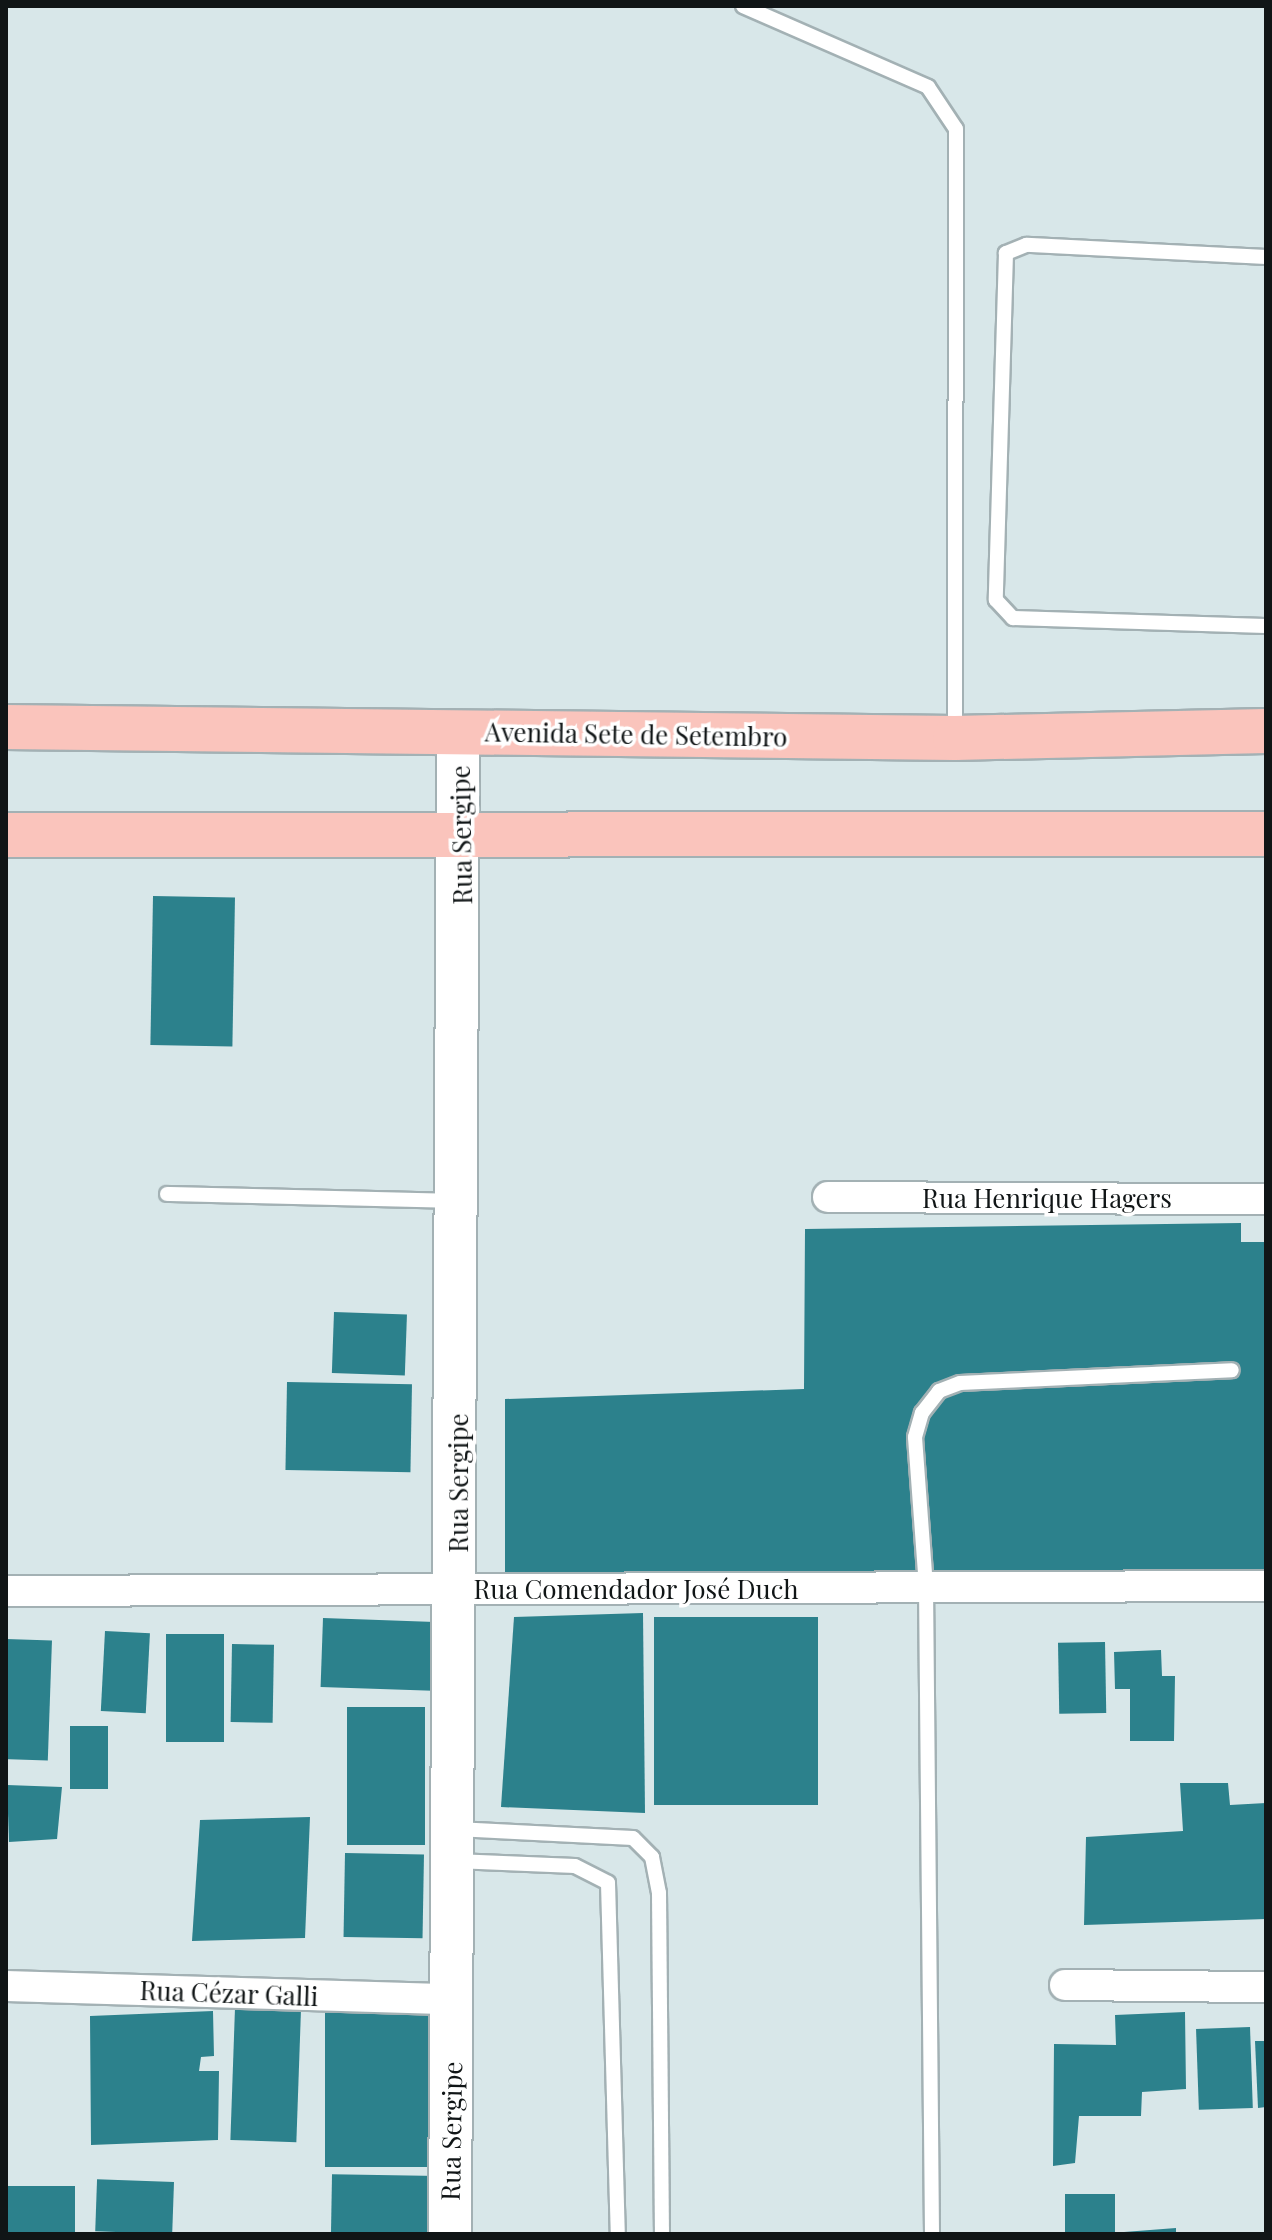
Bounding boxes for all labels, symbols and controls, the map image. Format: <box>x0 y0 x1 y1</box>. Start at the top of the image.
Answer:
street label: Avenida Sete de Setembro <box>484 716 788 752</box>
street label: Rua Sergipe <box>444 765 478 905</box>
street label: Rua Henrique Hagers <box>922 1182 1172 1214</box>
street label: Rua Sergipe <box>442 1413 474 1553</box>
street label: Rua Comendador José Duch <box>473 1573 799 1605</box>
street label: Rua Cézar Galli <box>139 1974 319 2012</box>
street label: Rua Sergipe <box>434 2061 468 2201</box>

